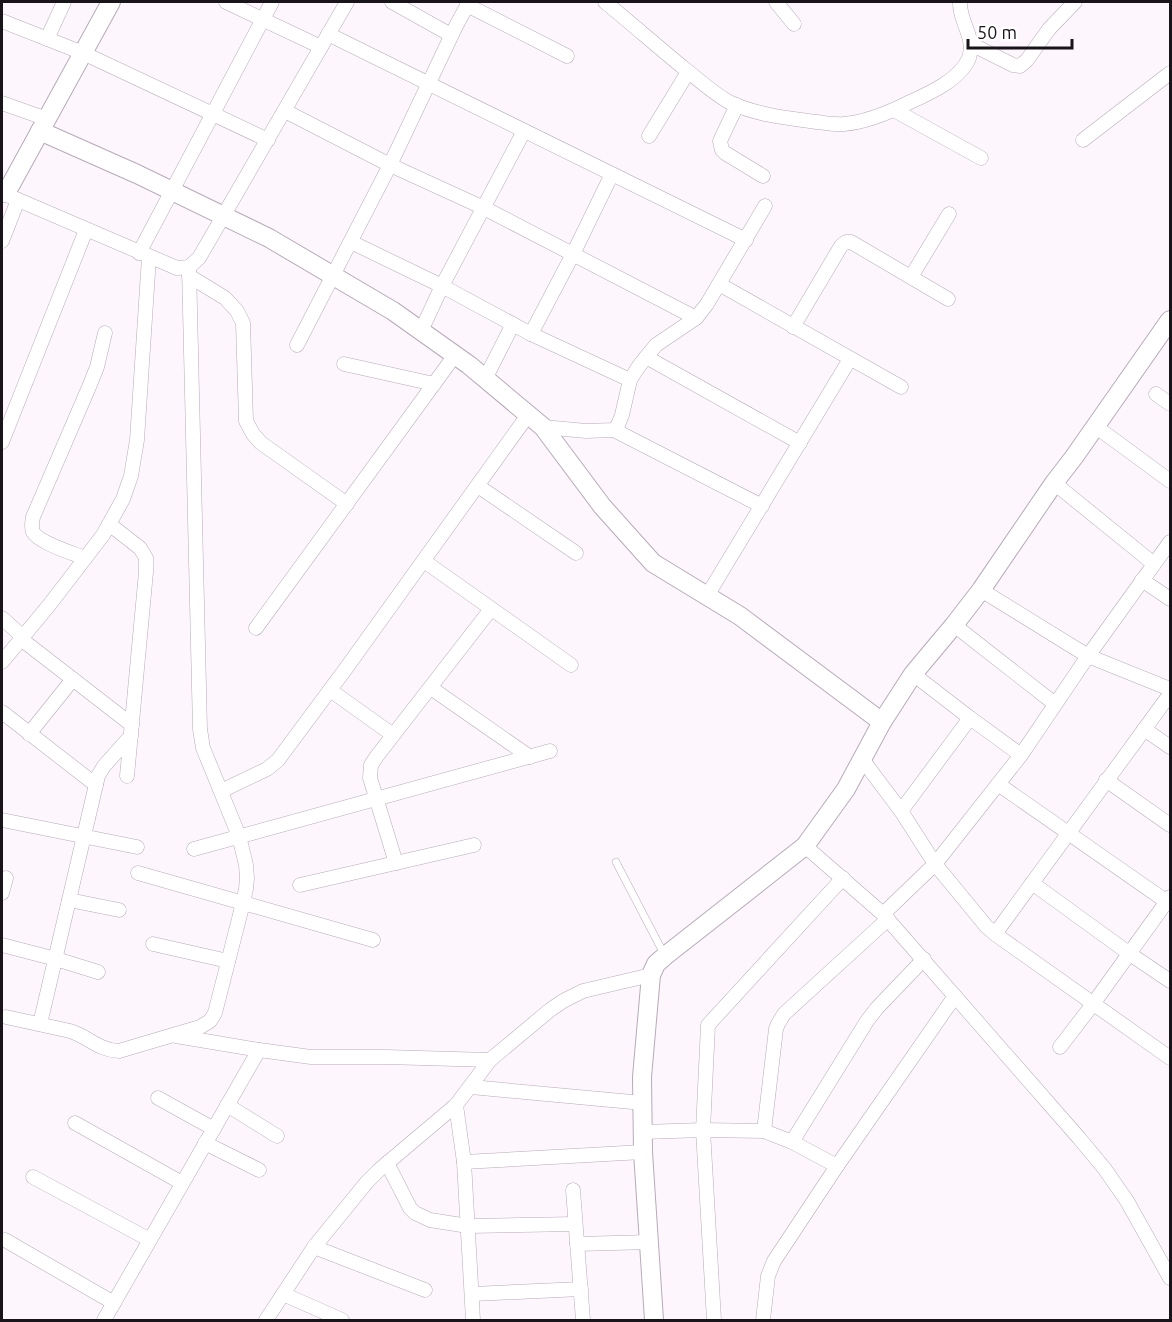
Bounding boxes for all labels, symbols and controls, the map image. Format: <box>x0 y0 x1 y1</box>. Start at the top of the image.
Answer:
scale bar <box>968 12 1072 50</box>
text: 50 m <box>977 22 1017 42</box>

